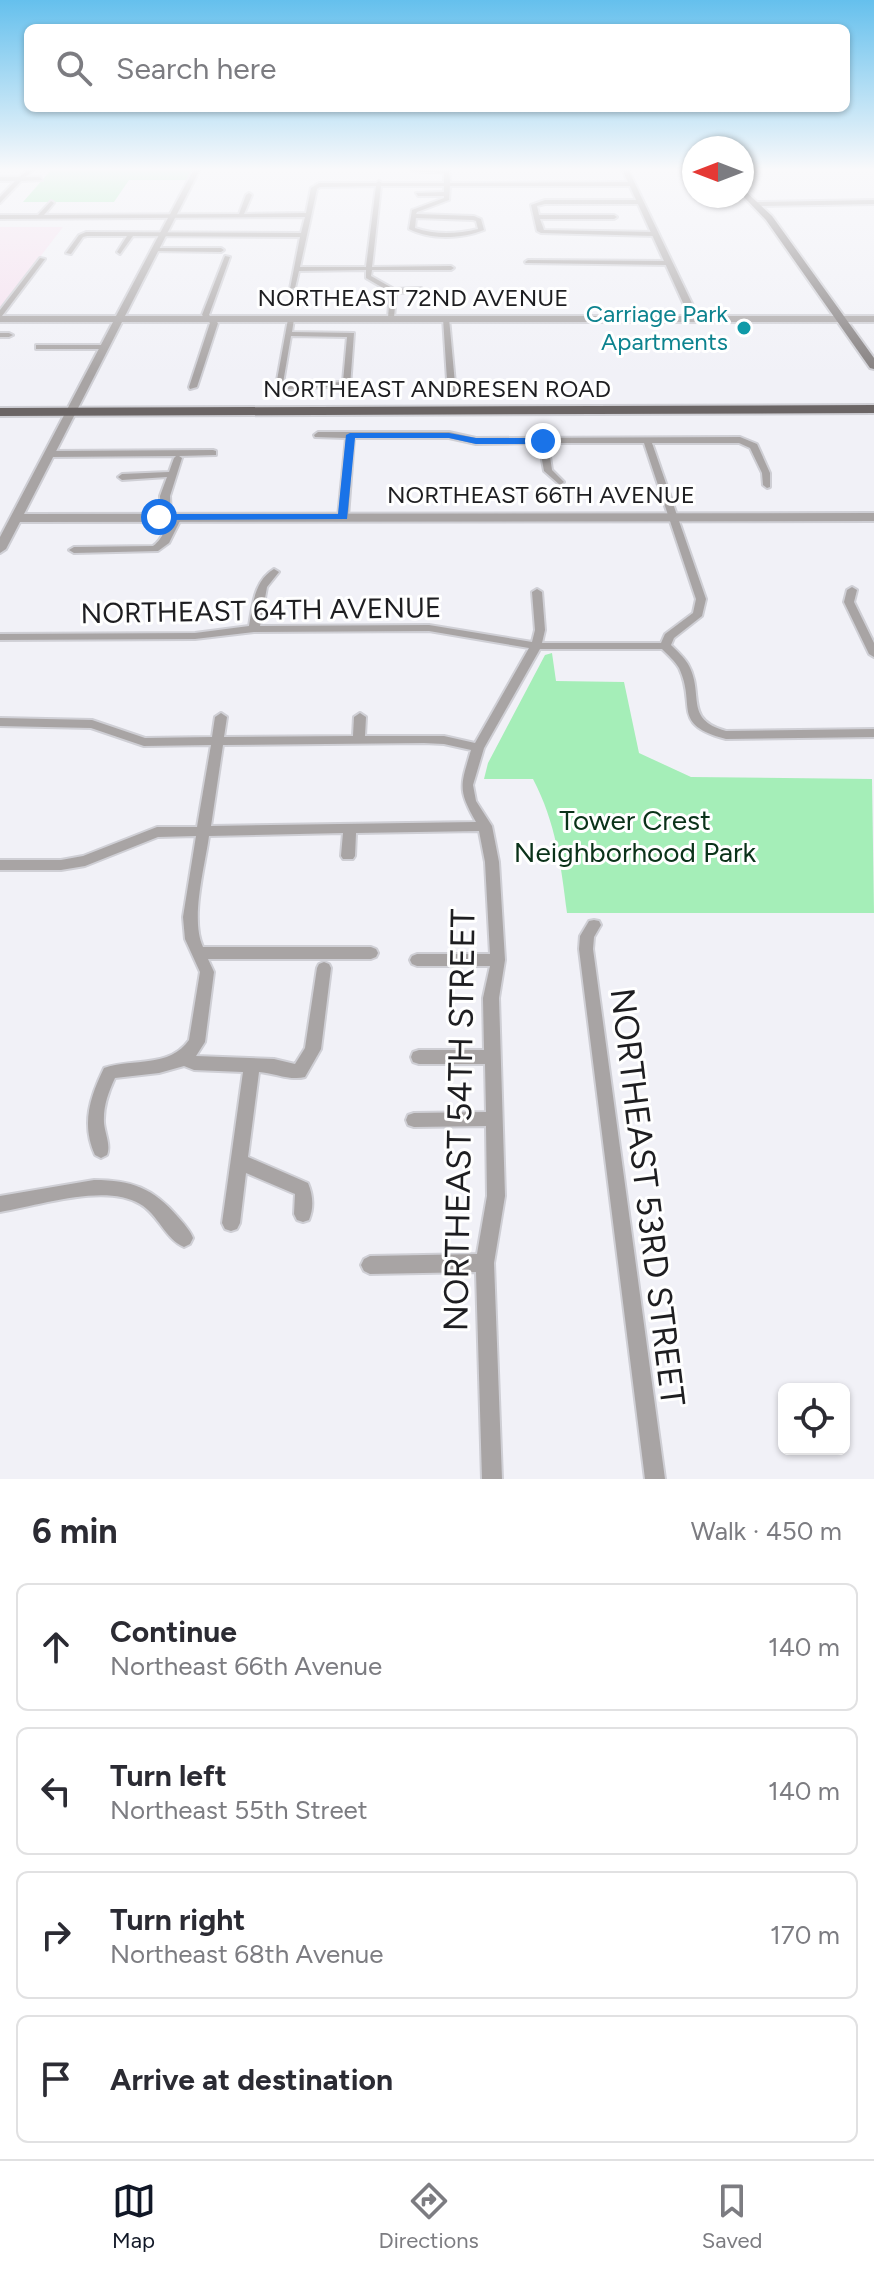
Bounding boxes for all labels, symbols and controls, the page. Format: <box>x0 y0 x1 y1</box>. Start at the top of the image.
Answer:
search box <box>24 24 850 112</box>
icon: search <box>52 46 96 90</box>
text: Search here <box>116 50 276 87</box>
north arrow <box>682 136 754 208</box>
street label: NORTHEAST 72ND AVENUE <box>258 283 568 312</box>
place label: Carriage Park Apartments <box>586 299 728 356</box>
marker: Carriage Park Apartments <box>735 319 753 337</box>
street label: NORTHEAST ANDRESEN ROAD <box>263 374 611 403</box>
route end <box>525 423 561 459</box>
street label: NORTHEAST 66TH AVENUE <box>387 480 695 509</box>
route start <box>141 499 177 535</box>
street label: NORTHEAST 64TH AVENUE <box>80 590 442 630</box>
park label: Tower Crest Neighborhood Park <box>514 803 757 869</box>
street label: NORTHEAST 54TH STREET <box>435 908 484 1332</box>
street label: NORTHEAST 53RD STREET <box>602 986 693 1408</box>
map controls <box>778 1383 850 1455</box>
button: locate <box>778 1383 850 1455</box>
text: 6 min <box>32 1511 118 1552</box>
text: Walk · 450 m <box>691 1515 842 1547</box>
text: Continue <box>110 1613 237 1650</box>
icon: ahead <box>34 1625 78 1669</box>
text: 140 m <box>768 1631 840 1663</box>
text: Northeast 66th Avenue <box>110 1650 382 1682</box>
text: Turn left <box>110 1757 227 1794</box>
icon: left <box>34 1769 78 1813</box>
text: 140 m <box>768 1775 840 1807</box>
text: Northeast 55th Street <box>110 1794 368 1826</box>
text: Turn right <box>110 1901 245 1938</box>
icon: right <box>34 1913 78 1957</box>
text: 170 m <box>770 1919 840 1951</box>
text: Northeast 68th Avenue <box>110 1938 384 1970</box>
icon: arrive <box>34 2057 78 2101</box>
text: Arrive at destination <box>110 2061 393 2098</box>
tab: Map <box>112 2179 156 2254</box>
tab: Directions <box>379 2179 479 2254</box>
tab: Saved <box>702 2179 762 2254</box>

